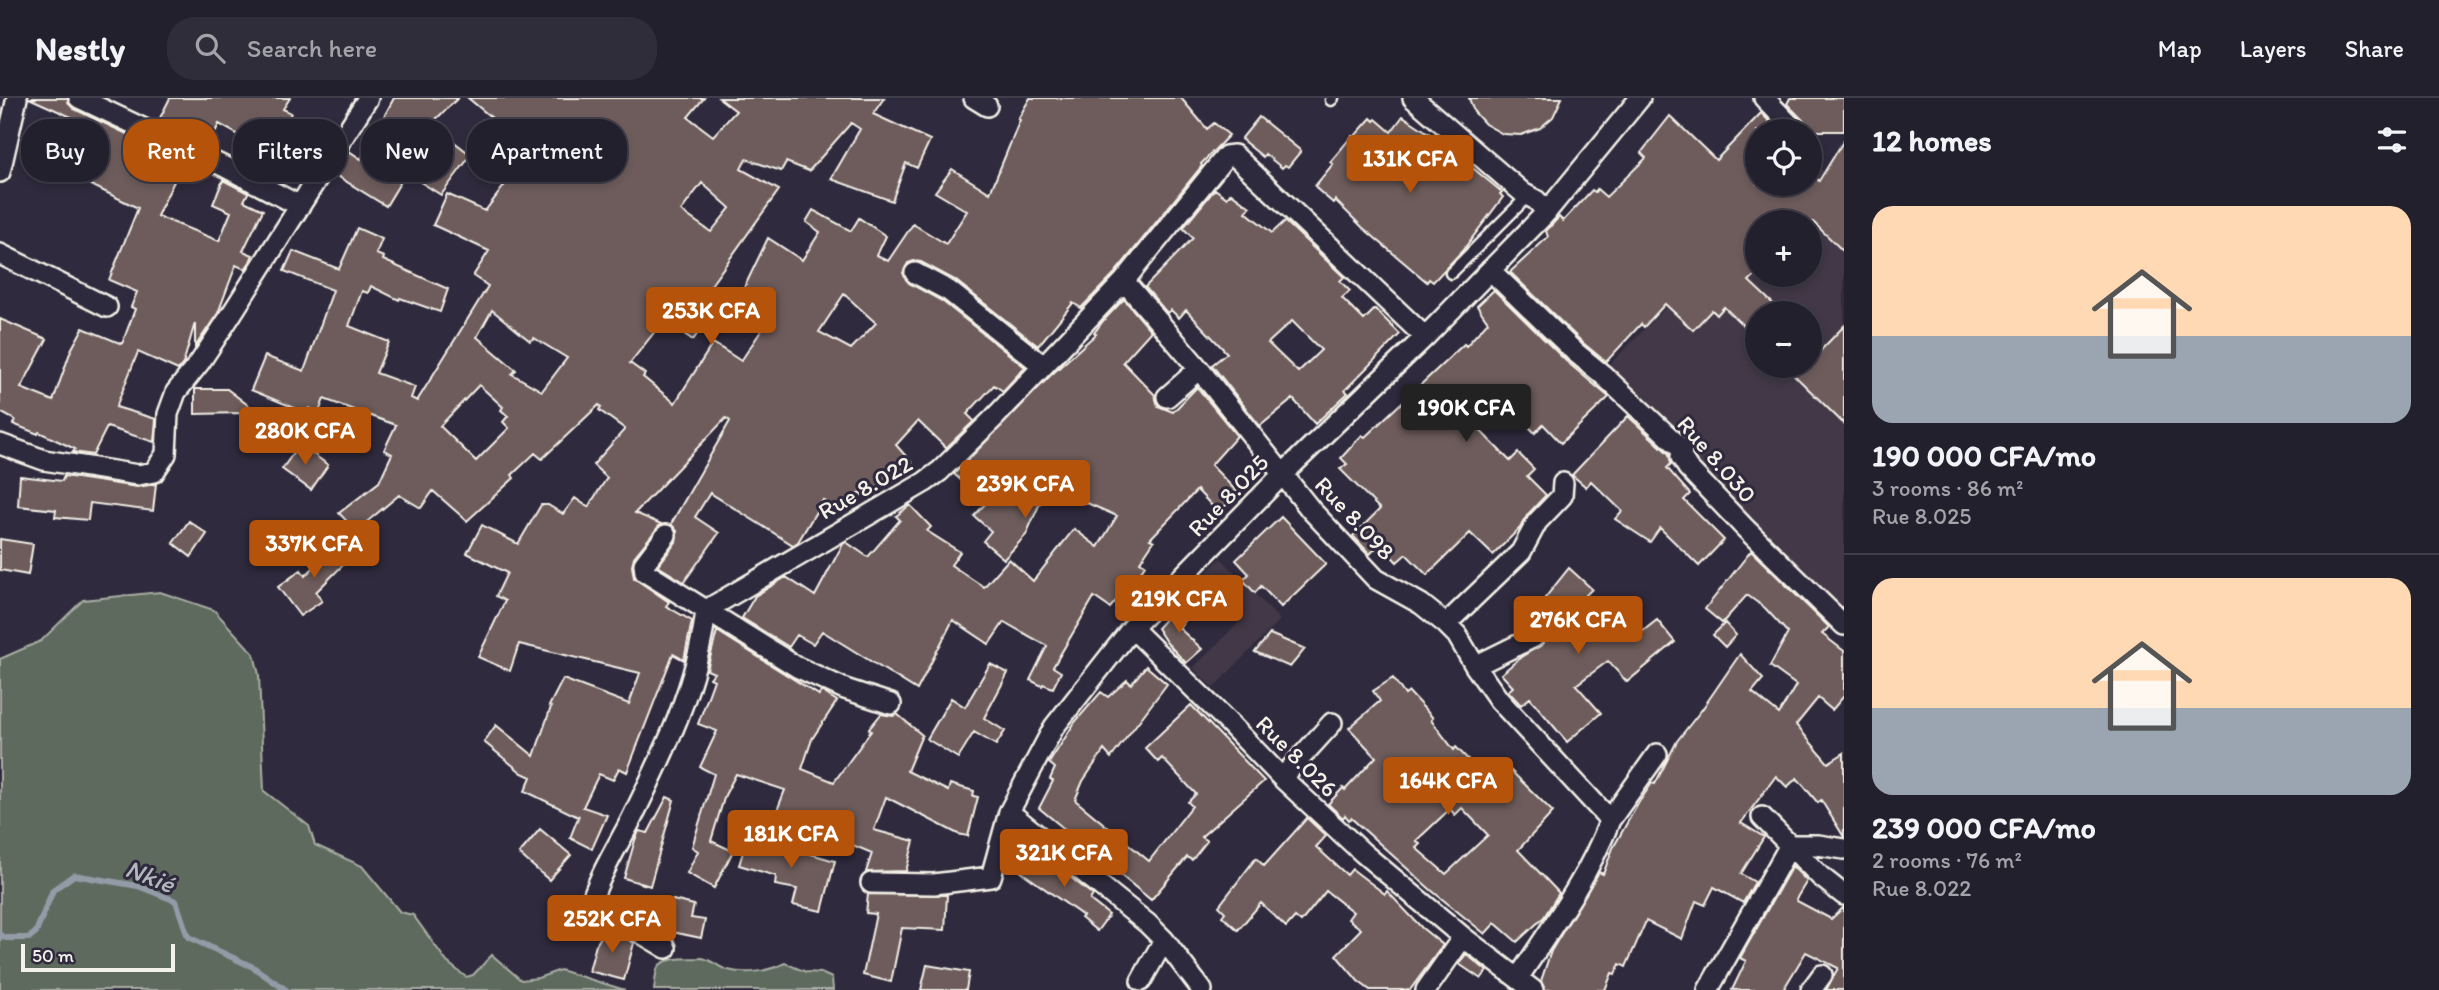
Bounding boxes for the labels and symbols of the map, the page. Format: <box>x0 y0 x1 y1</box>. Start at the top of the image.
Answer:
pin: 131K CFA <box>1338 136 1482 195</box>
pin: 253K CFA <box>639 288 783 347</box>
pin: 190K CFA <box>1394 384 1538 444</box>
pin: 280K CFA <box>233 408 377 467</box>
street label: Rue 8.030 <box>1671 409 1763 509</box>
street label: Rue 8.022 <box>813 448 917 525</box>
street label: Rue 8.025 <box>1182 448 1274 542</box>
pin: 239K CFA <box>953 460 1097 520</box>
street label: Rue 8.098 <box>1309 470 1401 566</box>
pin: 337K CFA <box>242 520 386 580</box>
pin: 219K CFA <box>1107 575 1251 635</box>
pin: 276K CFA <box>1506 596 1650 656</box>
street label: Rue 8.026 <box>1250 709 1344 803</box>
pin: 164K CFA <box>1376 758 1520 817</box>
pin: 181K CFA <box>719 810 863 870</box>
pin: 321K CFA <box>992 830 1136 889</box>
water label: Nkié <box>121 852 181 900</box>
pin: 252K CFA <box>540 896 684 955</box>
scale bar <box>21 941 175 973</box>

